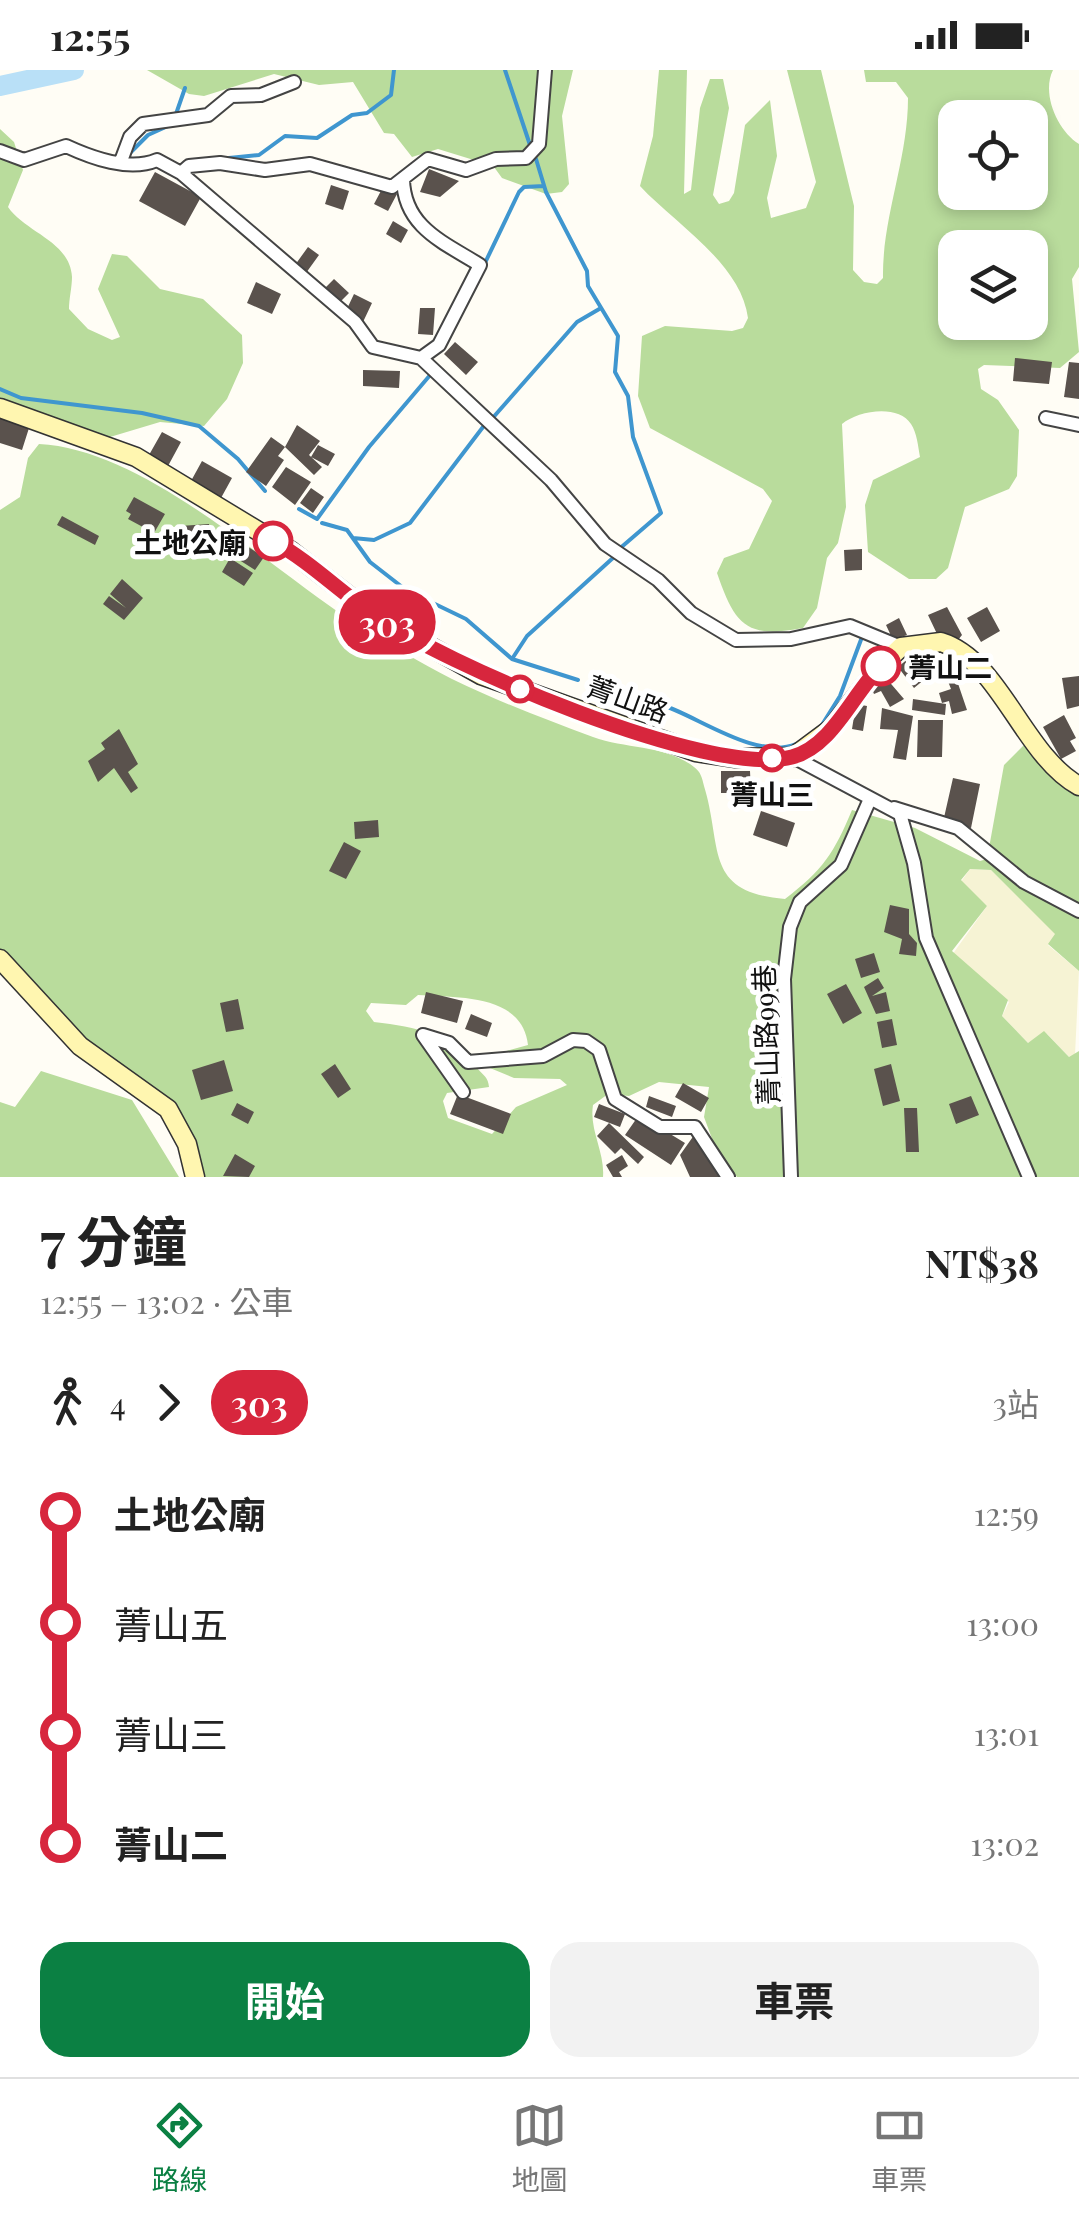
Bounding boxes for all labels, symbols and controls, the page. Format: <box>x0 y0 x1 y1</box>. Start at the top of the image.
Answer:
text: 12:55 <box>50 10 130 61</box>
map controls <box>938 100 1048 340</box>
button: locate <box>938 100 1048 210</box>
button: layers <box>938 230 1048 340</box>
marker: 土地公廟 <box>254 522 292 560</box>
place label: 土地公廟 <box>134 523 246 560</box>
line badge: 303 <box>330 590 444 654</box>
text: 303 <box>359 599 415 646</box>
marker: 菁山二 <box>862 647 900 685</box>
place label: 菁山二 <box>908 648 992 685</box>
street label: 菁山路 <box>582 666 674 730</box>
unlabelled marker <box>507 676 533 702</box>
marker: 菁山三 <box>759 745 785 771</box>
place label: 菁山三 <box>730 775 814 812</box>
street label: 菁山路99巷 <box>744 964 786 1106</box>
text: 7 分鐘 <box>40 1202 187 1276</box>
text: NT$38 <box>925 1237 1039 1288</box>
text: 12:55 – 13:02 · 公車 <box>40 1279 293 1322</box>
icon: walk <box>40 1375 95 1430</box>
icon: forward <box>141 1375 196 1430</box>
text: 303 <box>231 1379 288 1426</box>
text: 4 <box>110 1381 126 1424</box>
text: 3站 <box>993 1381 1039 1424</box>
text: 土地公廟 <box>114 1488 266 1539</box>
text: 12:59 <box>974 1491 1039 1534</box>
text: 菁山五 <box>114 1598 228 1649</box>
text: 13:00 <box>966 1601 1039 1644</box>
text: 菁山三 <box>114 1708 228 1759</box>
text: 13:01 <box>974 1711 1039 1754</box>
text: 菁山二 <box>114 1818 228 1869</box>
text: 13:02 <box>970 1821 1039 1864</box>
button: 開始 <box>40 1942 530 2057</box>
button: 車票 <box>550 1942 1039 2057</box>
tab: 路線 <box>152 2098 208 2198</box>
tab: 地圖 <box>511 2098 567 2198</box>
tab: 車票 <box>871 2098 927 2198</box>

